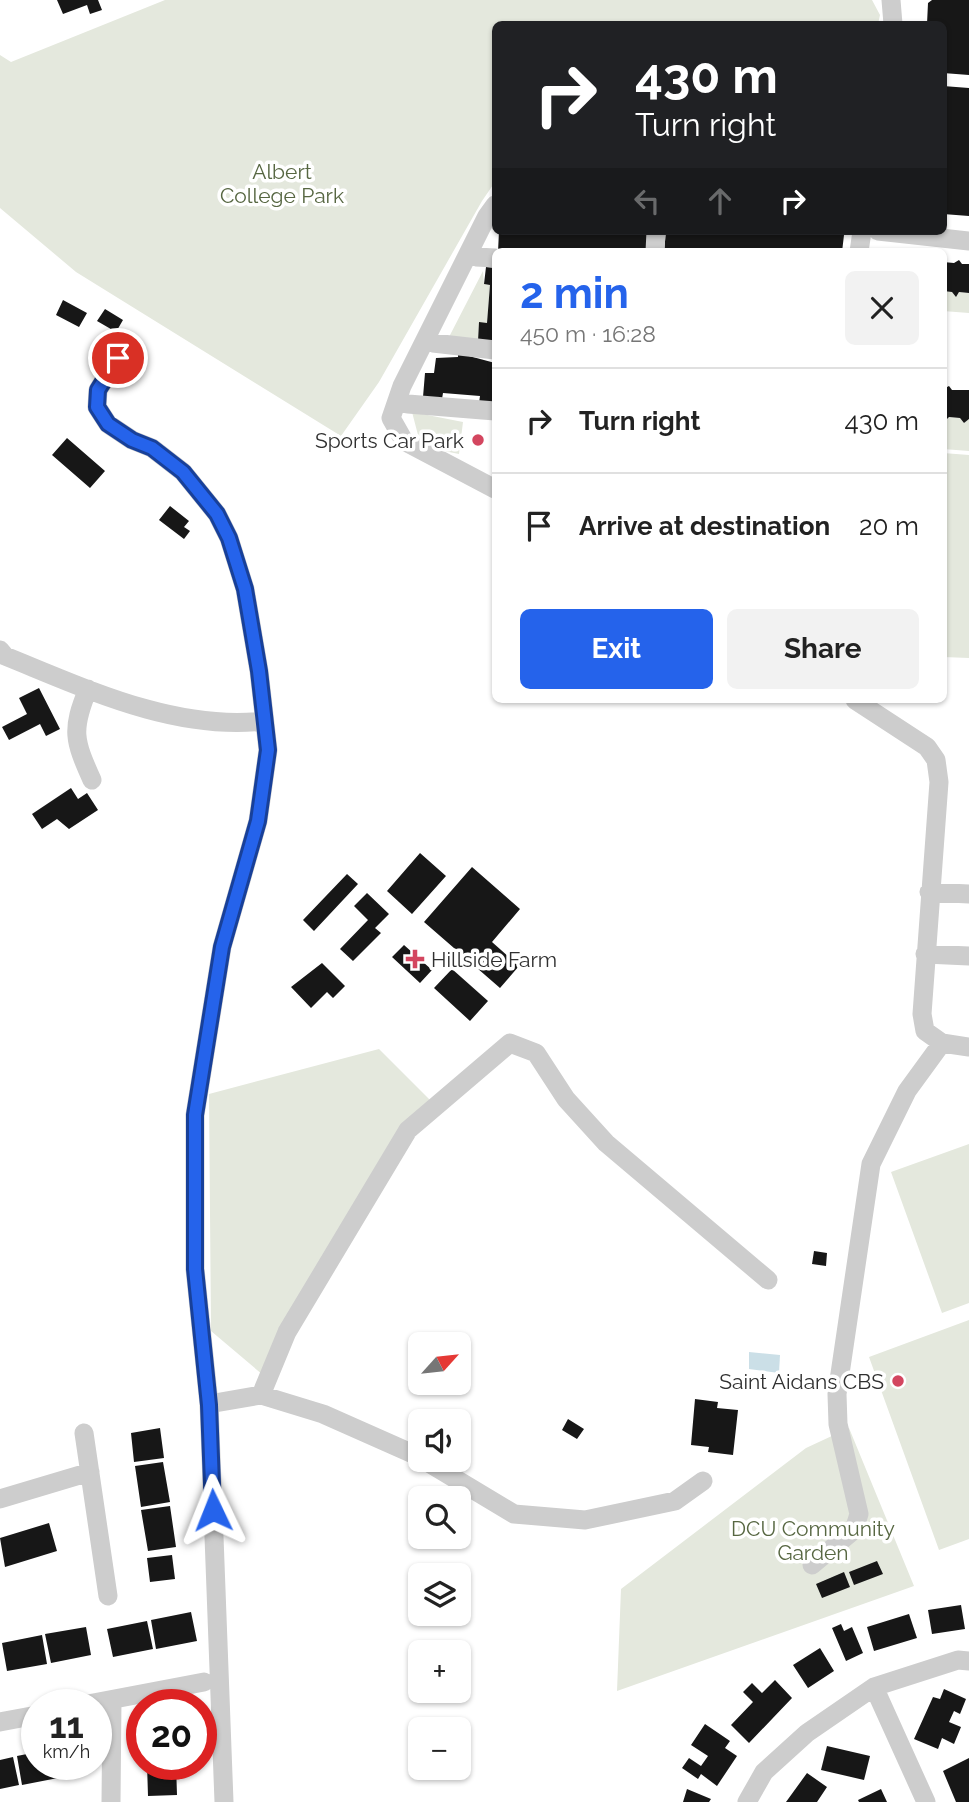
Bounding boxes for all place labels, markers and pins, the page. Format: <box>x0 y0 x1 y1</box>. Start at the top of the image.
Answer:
pin <box>88 328 148 388</box>
place label: Sports Car Park <box>315 428 464 453</box>
marker: Sports Car Park <box>470 432 486 448</box>
place label: Hillside Farm <box>431 947 557 972</box>
marker: Hillside Farm <box>405 949 425 969</box>
place label: Saint Aidans CBS <box>719 1369 884 1394</box>
marker: Saint Aidans CBS <box>890 1373 906 1389</box>

